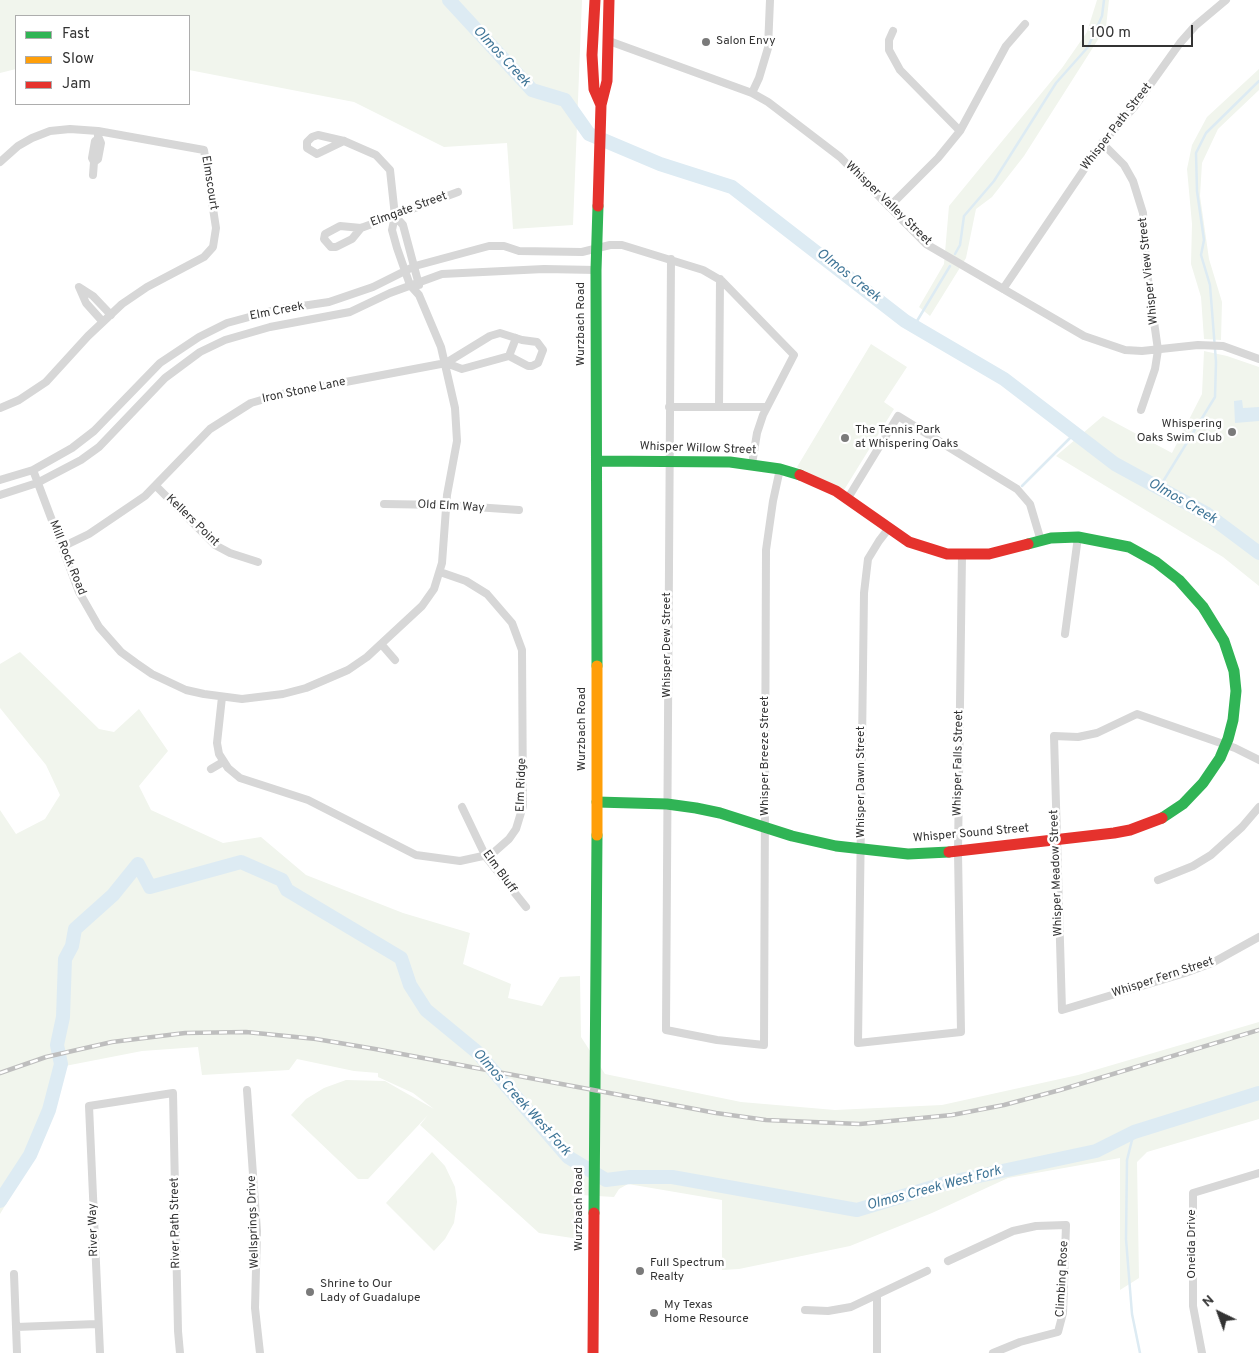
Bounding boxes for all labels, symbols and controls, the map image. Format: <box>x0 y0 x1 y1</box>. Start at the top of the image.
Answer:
legend <box>15 15 190 105</box>
scale bar <box>1084 15 1195 47</box>
water label: Olmos Creek <box>469 23 533 91</box>
text: 100 m <box>1090 24 1131 43</box>
text: Fast <box>62 25 90 44</box>
place label: Salon Envy <box>716 35 776 49</box>
marker: Salon Envy <box>700 36 712 48</box>
text: Slow <box>62 50 94 69</box>
text: Jam <box>62 75 91 94</box>
street label: Whisper Path Street <box>1078 80 1156 174</box>
street label: Elmscourt <box>198 155 220 211</box>
street label: Whisper Valley Street <box>842 159 934 249</box>
street label: Elmgate Street <box>369 189 449 231</box>
street label: Whisper View Street <box>1136 216 1162 326</box>
water label: Olmos Creek <box>813 246 883 306</box>
street label: Wurzbach Road <box>575 282 589 366</box>
street label: Elm Creek <box>249 300 305 324</box>
street label: Iron Stone Lane <box>261 375 347 407</box>
place label: Whispering Oaks Swim Club <box>1137 418 1222 446</box>
place label: The Tennis Park at Whispering Oaks <box>855 424 958 452</box>
marker: Whispering Oaks Swim Club <box>1226 426 1238 438</box>
marker: The Tennis Park at Whispering Oaks <box>839 432 851 444</box>
street label: Whisper Willow Street <box>639 440 757 458</box>
water label: Olmos Creek <box>1145 476 1219 528</box>
street label: Kellers Point <box>162 492 222 550</box>
street label: Old Elm Way <box>417 498 485 516</box>
street label: Mill Rock Road <box>45 519 89 597</box>
street label: Whisper Dew Street <box>661 592 675 698</box>
street label: Wurzbach Road <box>576 687 590 771</box>
street label: Whisper Breeze Street <box>759 696 773 816</box>
street label: Whisper Falls Street <box>951 710 967 816</box>
street label: Whisper Dawn Street <box>855 726 869 838</box>
street label: Elm Ridge <box>514 758 530 812</box>
street label: Whisper Meadow Street <box>1048 809 1066 937</box>
street label: Whisper Sound Street <box>912 822 1030 846</box>
street label: Elm Bluff <box>479 848 519 896</box>
street label: Whisper Fern Street <box>1110 955 1216 1001</box>
water label: Olmos Creek West Fork <box>468 1046 574 1160</box>
water label: Olmos Creek West Fork <box>865 1163 1003 1215</box>
street label: Wurzbach Road <box>573 1167 587 1251</box>
street label: Wellsprings Drive <box>245 1175 263 1269</box>
street label: River Path Street <box>168 1177 184 1269</box>
street label: River Way <box>86 1203 102 1257</box>
street label: Oneida Drive <box>1186 1209 1200 1279</box>
street label: Climbing Rose <box>1054 1240 1072 1318</box>
place label: Full Spectrum Realty <box>650 1257 725 1285</box>
marker: Full Spectrum Realty <box>634 1265 646 1277</box>
place label: Shrine to Our Lady of Guadalupe <box>320 1278 421 1306</box>
marker: Shrine to Our Lady of Guadalupe <box>304 1286 316 1298</box>
north arrow <box>1194 1288 1244 1338</box>
text: N <box>1199 1292 1218 1311</box>
place label: My Texas Home Resource <box>664 1299 749 1327</box>
marker: My Texas Home Resource <box>648 1307 660 1319</box>

